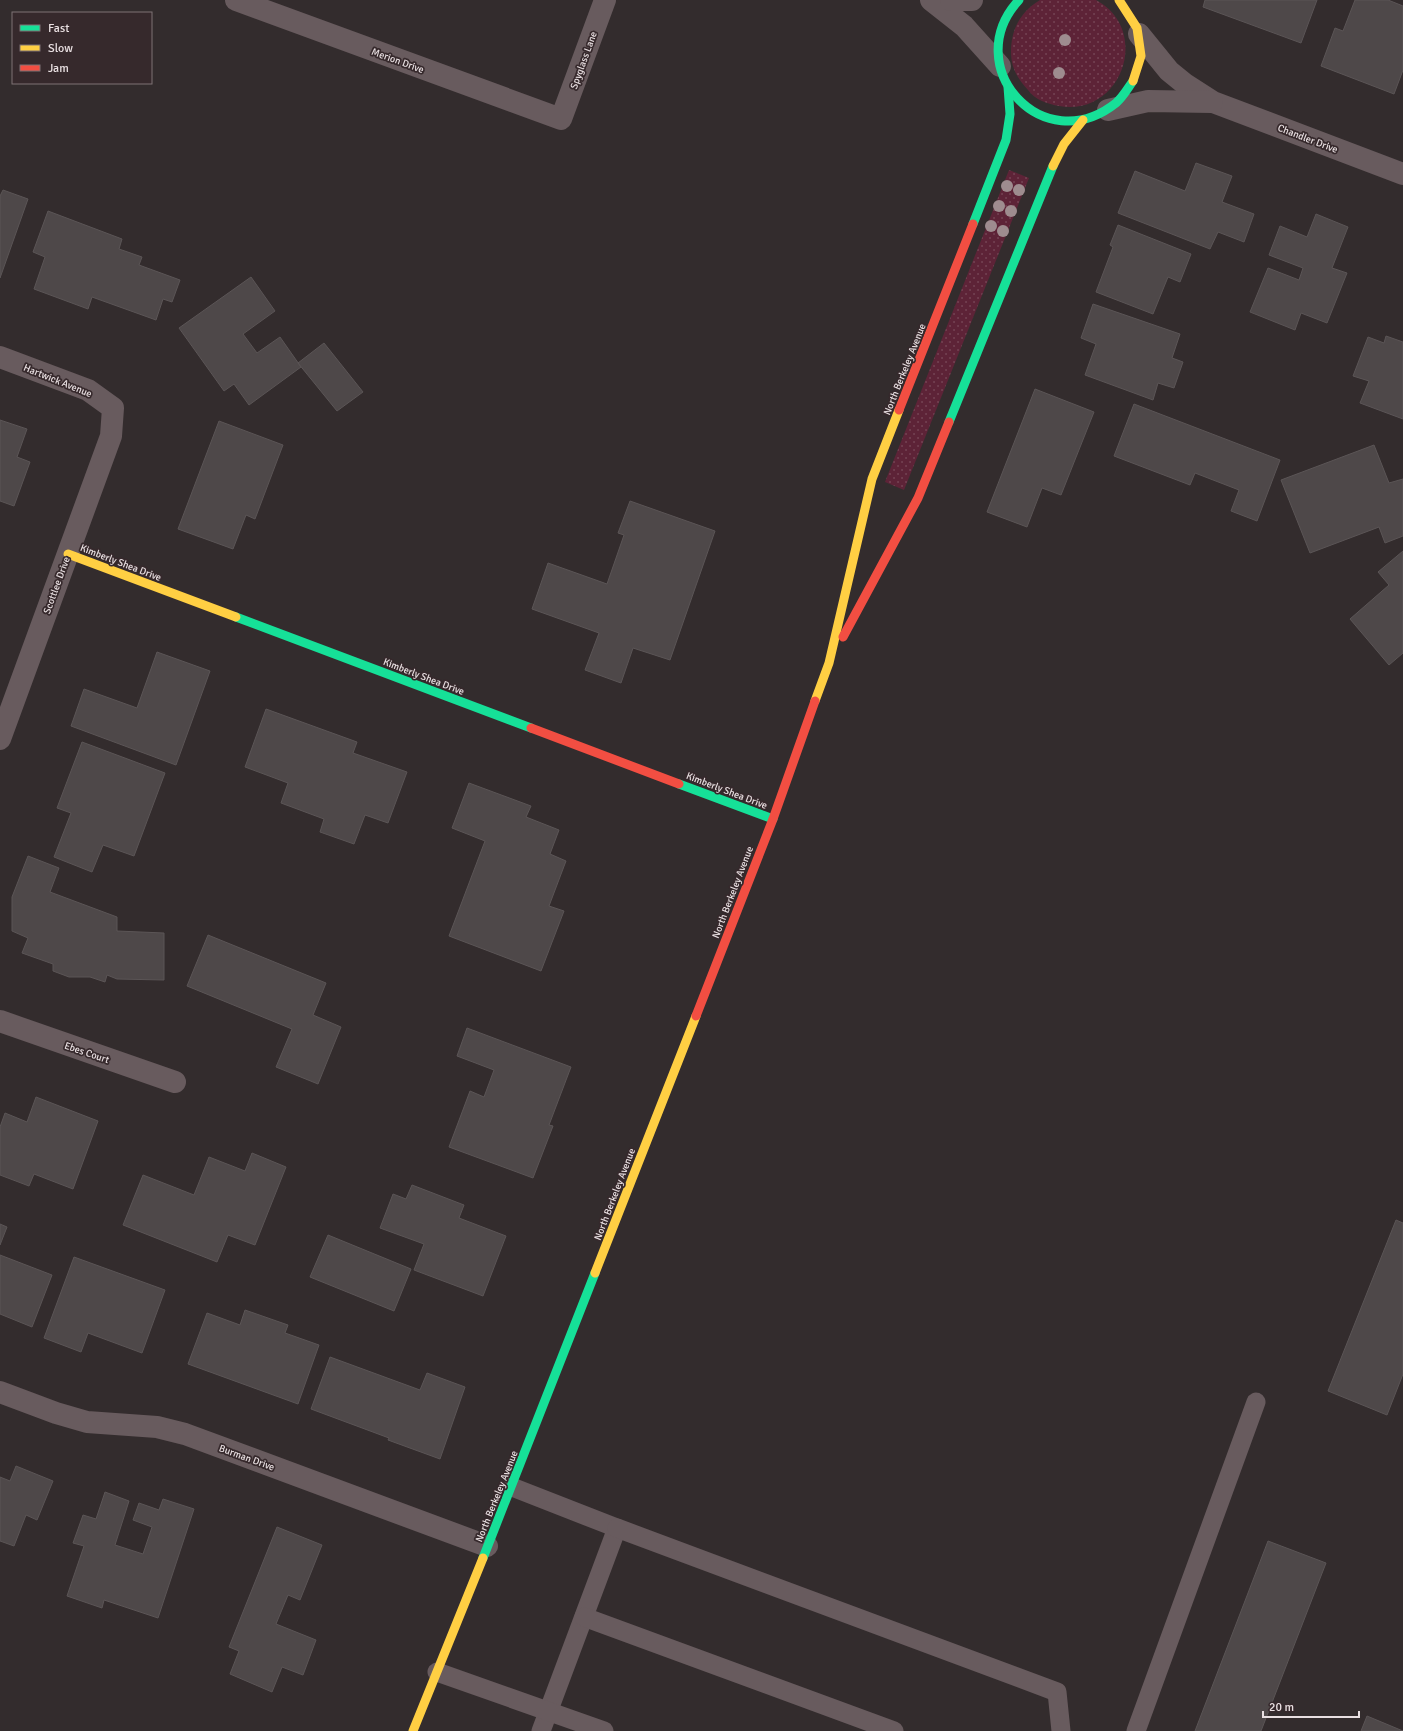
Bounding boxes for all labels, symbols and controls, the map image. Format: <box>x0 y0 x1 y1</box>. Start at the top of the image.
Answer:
legend <box>12 12 152 84</box>
text: Fast <box>48 21 69 36</box>
street label: Spyglass Lane <box>568 30 600 91</box>
text: Slow <box>48 41 73 56</box>
street label: Merion Drive <box>370 46 425 76</box>
text: Jam <box>48 61 69 76</box>
street label: Chandler Drive <box>1276 122 1339 156</box>
street label: North Berkeley Avenue <box>881 322 929 417</box>
street label: Hartwick Avenue <box>22 362 94 400</box>
street label: Kimberly Shea Drive <box>78 542 163 584</box>
street label: Scottlee Drive <box>41 555 73 615</box>
street label: Kimberly Shea Drive <box>381 656 466 698</box>
street label: Kimberly Shea Drive <box>684 770 769 812</box>
street label: North Berkeley Avenue <box>710 845 756 940</box>
street label: Ebes Court <box>63 1040 111 1066</box>
street label: North Berkeley Avenue <box>592 1147 638 1242</box>
street label: Burman Drive <box>217 1442 276 1474</box>
street label: North Berkeley Avenue <box>473 1449 521 1544</box>
scale bar <box>1263 1693 1359 1719</box>
text: 20 m <box>1269 1700 1294 1715</box>

